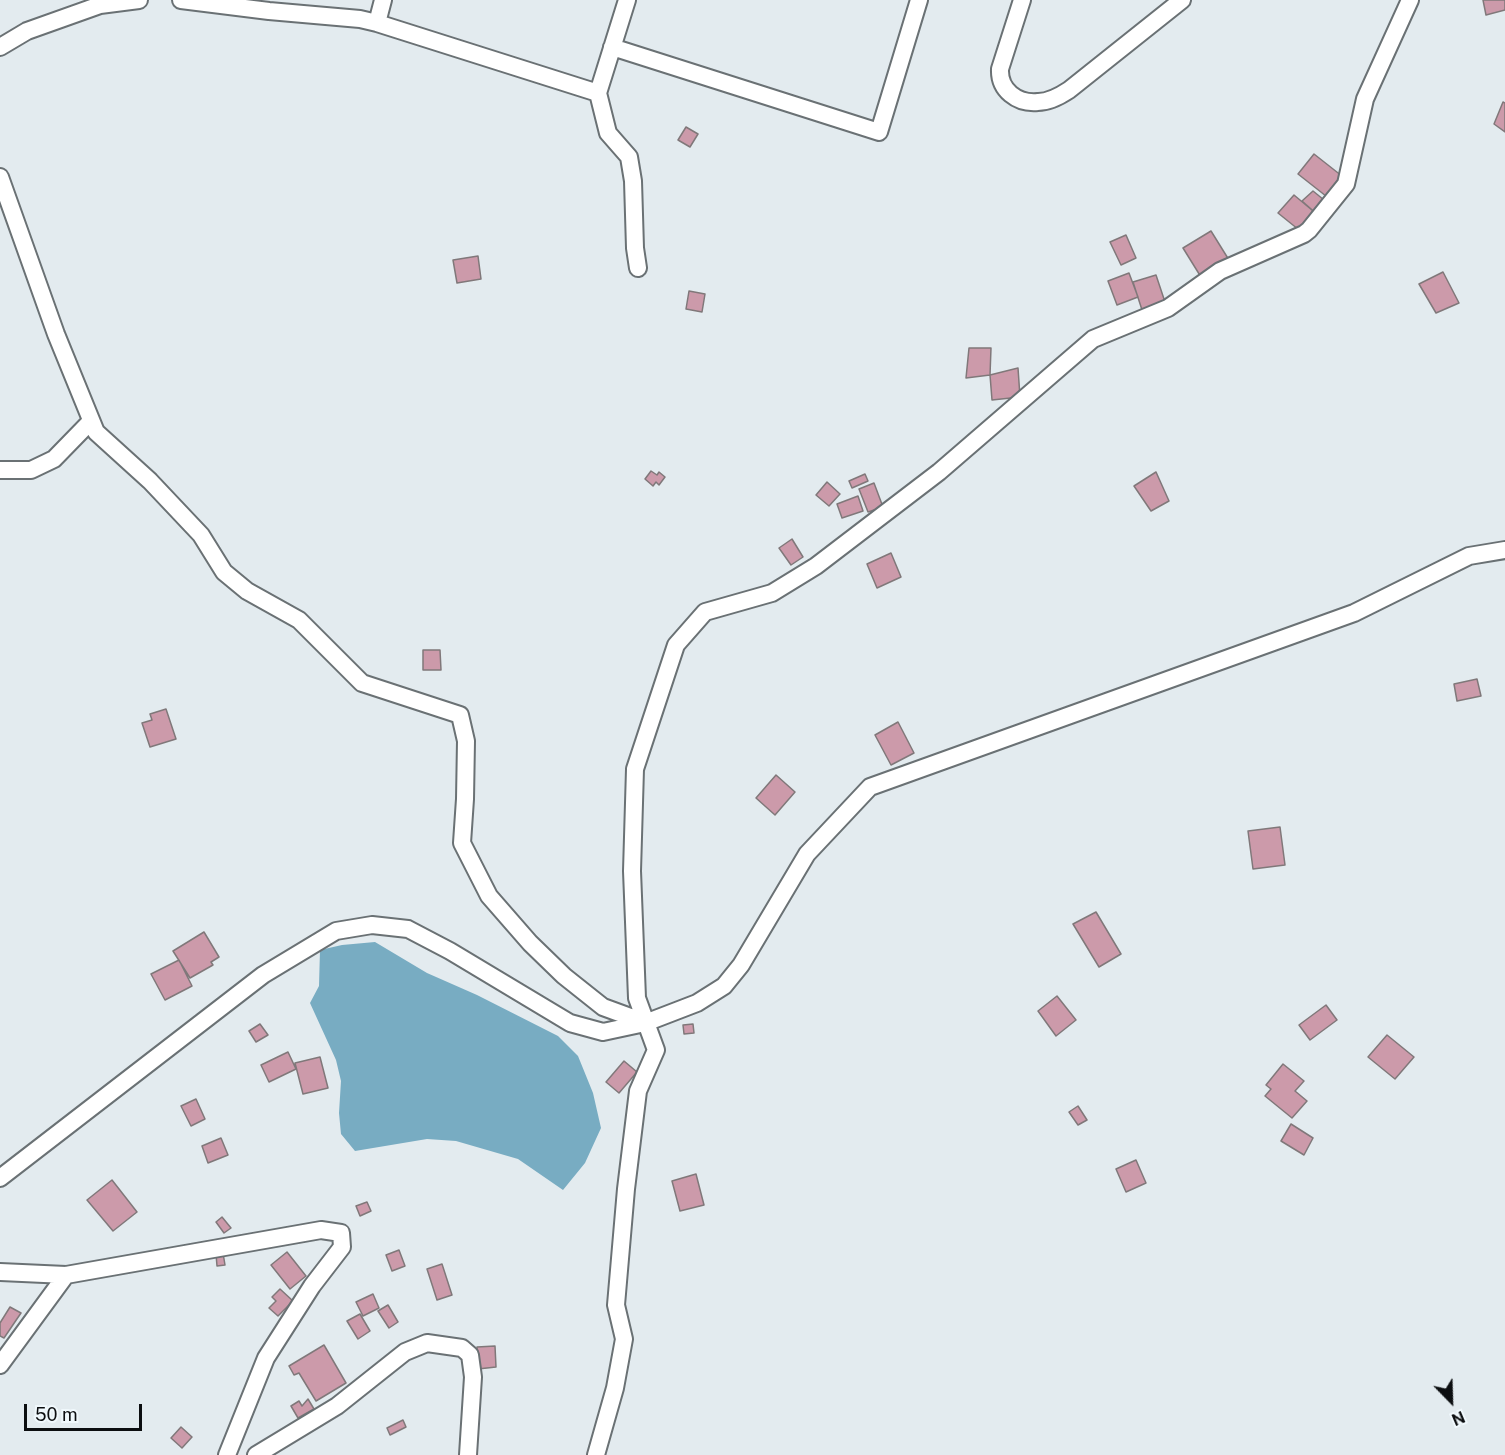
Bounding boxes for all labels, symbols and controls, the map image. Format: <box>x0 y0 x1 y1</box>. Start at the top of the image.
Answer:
north arrow <box>1421 1371 1481 1431</box>
scale bar <box>27 1392 146 1430</box>
text: 50 m <box>35 1404 78 1425</box>
text: N <box>1449 1407 1468 1429</box>

